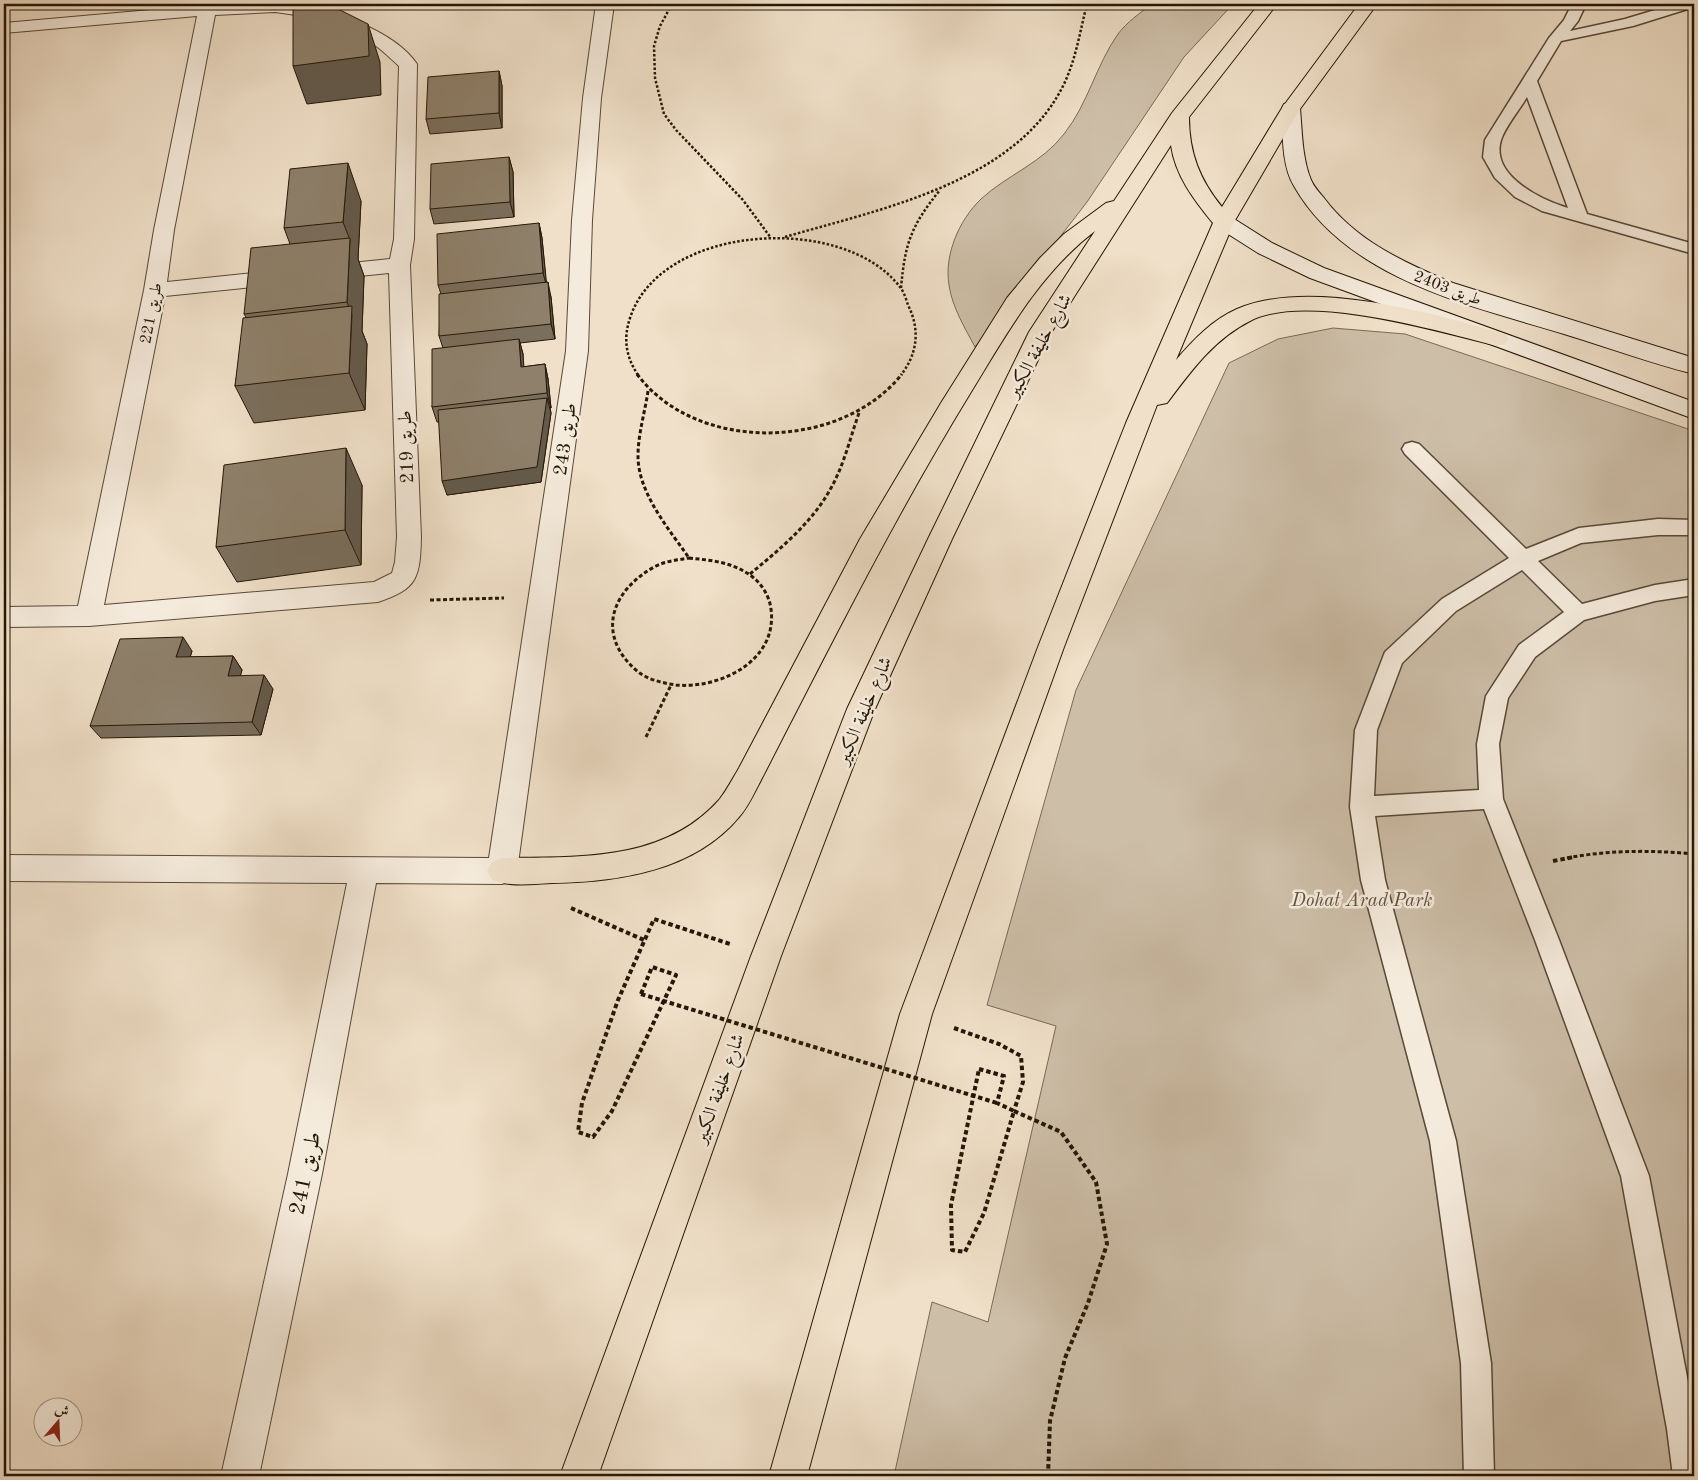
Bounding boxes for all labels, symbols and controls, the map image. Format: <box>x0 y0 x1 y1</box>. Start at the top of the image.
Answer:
street label: طريق 2403 <box>1411 269 1483 310</box>
street label: طريق 221 <box>138 282 167 345</box>
street label: شارع خليفة الكبير <box>1001 290 1080 405</box>
street label: طريق 243 <box>552 402 582 477</box>
street label: طريق 219 <box>397 410 419 484</box>
street label: شارع خليفة الكبير <box>831 654 900 771</box>
park label: Dohat Arad Park <box>1290 892 1433 911</box>
street label: شارع خليفة الكبير <box>689 1031 753 1149</box>
street label: طريق 241 <box>286 1130 327 1218</box>
north arrow <box>32 1398 82 1448</box>
text: ش <box>53 1402 71 1420</box>

